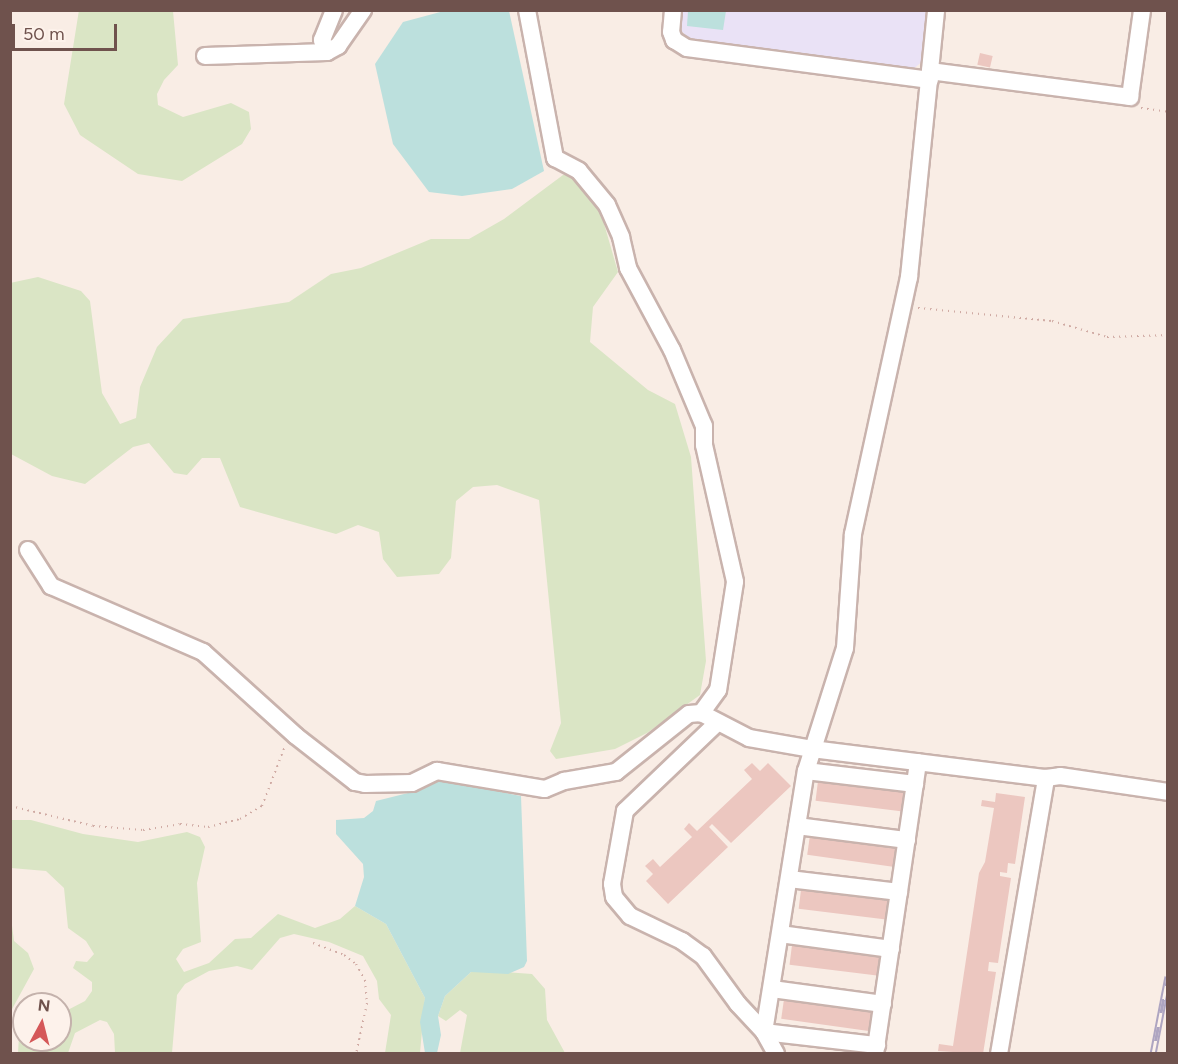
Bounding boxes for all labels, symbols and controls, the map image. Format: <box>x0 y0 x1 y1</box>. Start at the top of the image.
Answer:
scale bar <box>15 12 120 50</box>
text: 50 m <box>23 23 65 45</box>
north arrow <box>12 992 72 1052</box>
text: N <box>37 995 51 1016</box>

